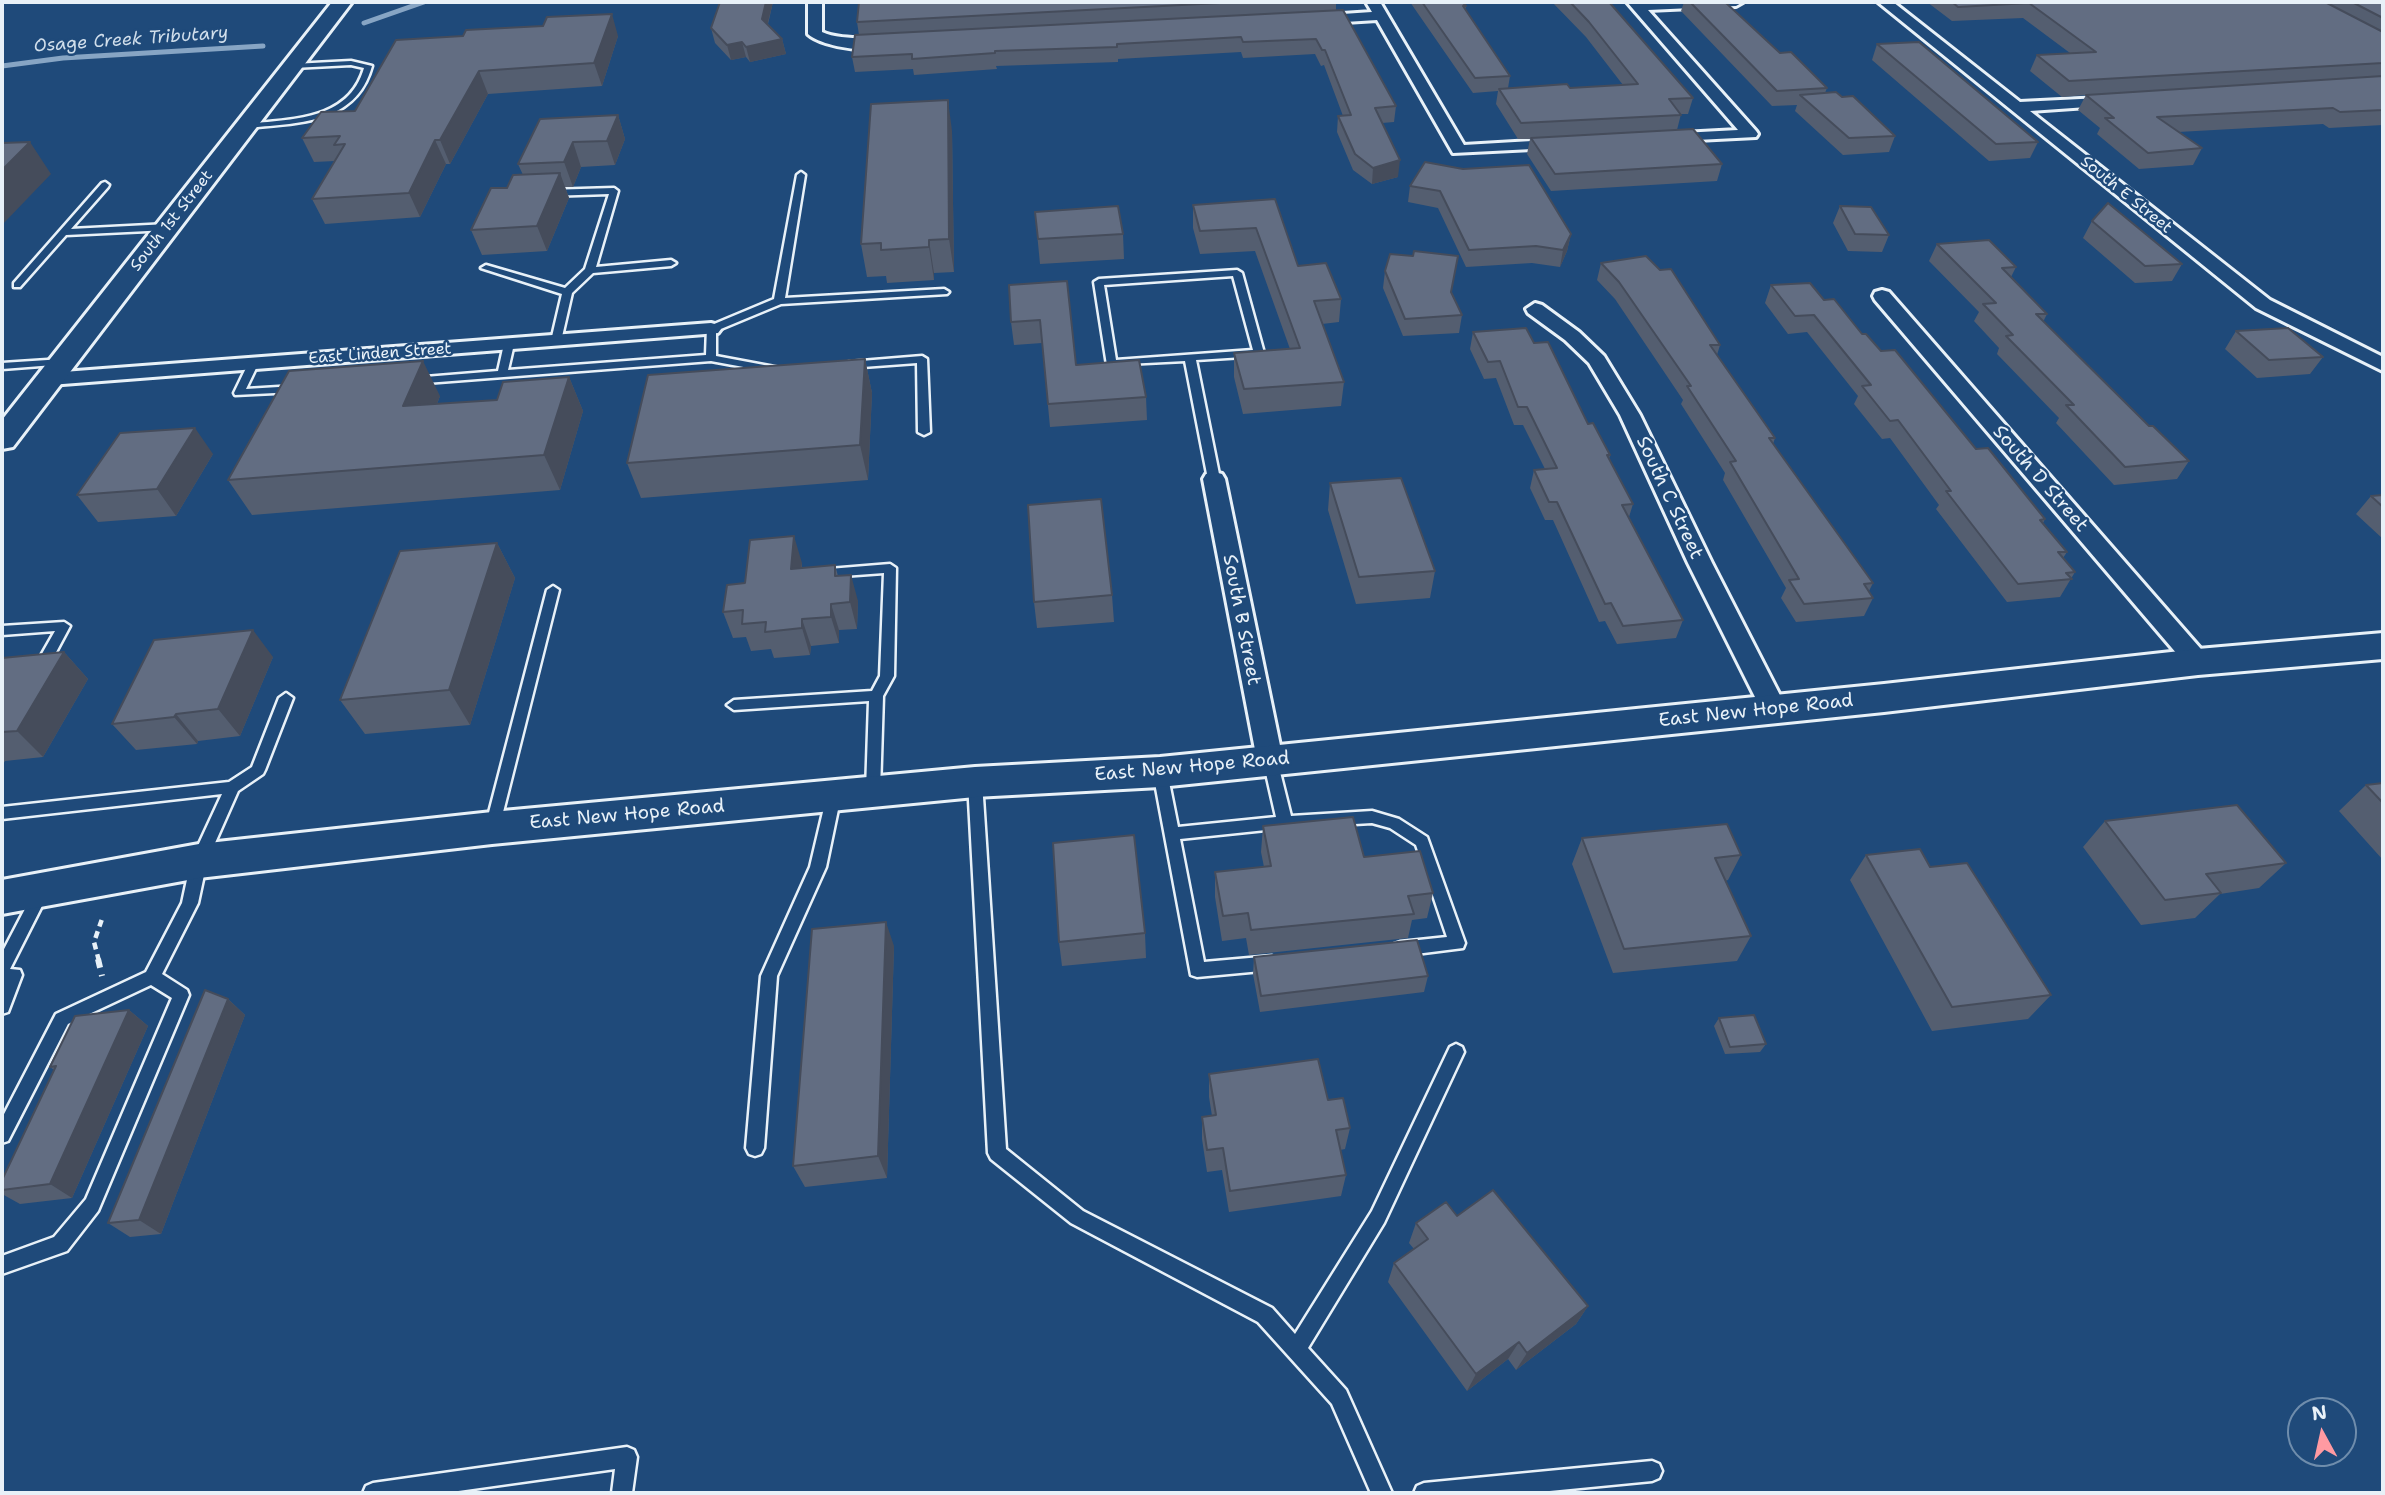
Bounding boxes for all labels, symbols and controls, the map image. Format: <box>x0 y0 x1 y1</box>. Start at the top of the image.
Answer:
water label: Osage Creek Tributary <box>33 22 229 58</box>
street label: South E Street <box>2076 152 2176 238</box>
street label: South 1st Street <box>127 167 217 275</box>
street label: East Linden Street <box>308 339 452 369</box>
street label: South D Street <box>1987 421 2093 537</box>
street label: South C Street <box>1631 433 1707 563</box>
street label: South B Street <box>1217 553 1265 687</box>
street label: East New Hope Road <box>1658 689 1854 733</box>
street label: East New Hope Road <box>1094 747 1290 787</box>
street label: East New Hope Road <box>529 795 725 835</box>
north arrow <box>2287 1397 2357 1467</box>
text: N <box>2310 1399 2328 1426</box>

